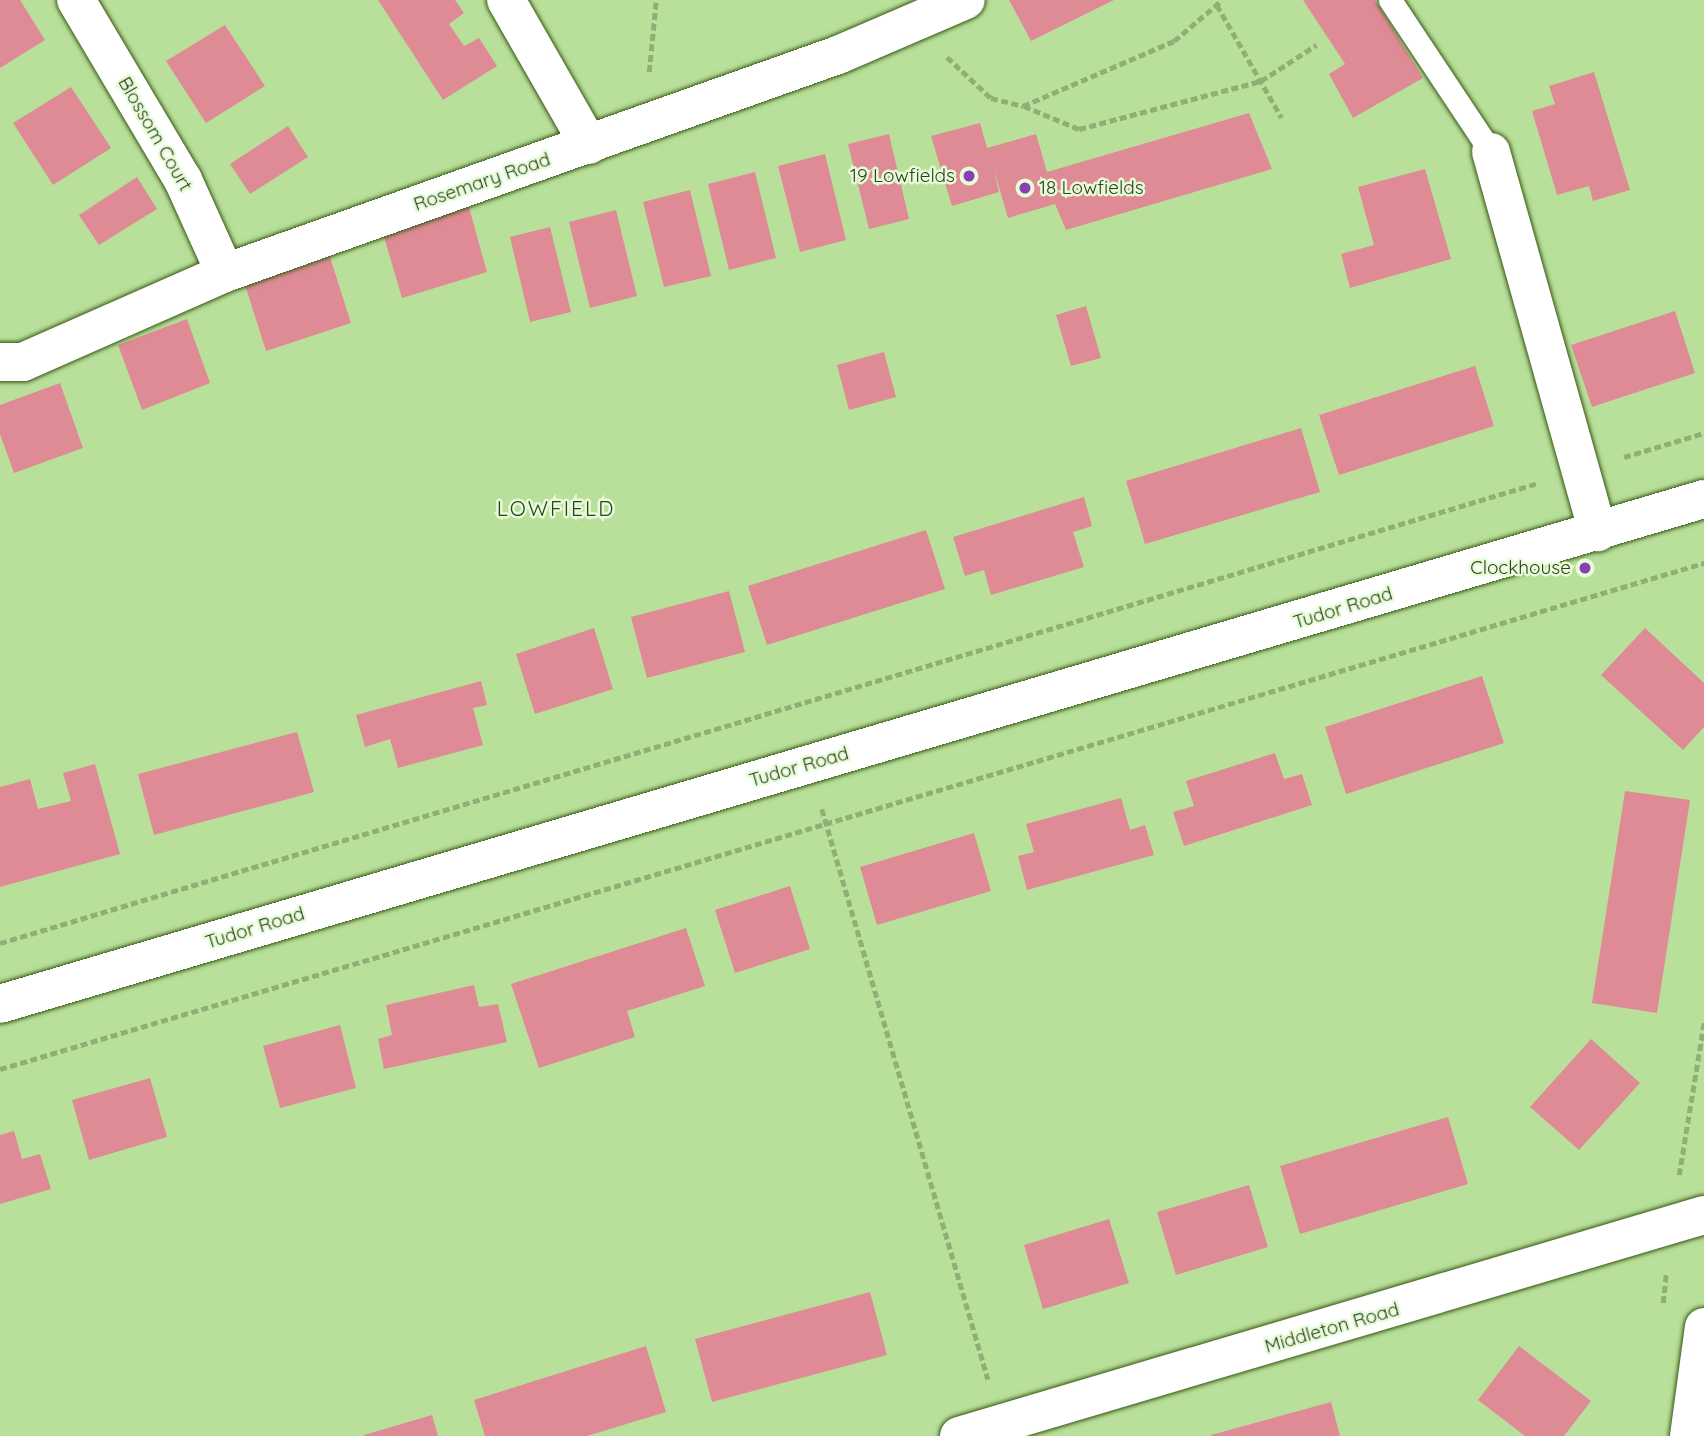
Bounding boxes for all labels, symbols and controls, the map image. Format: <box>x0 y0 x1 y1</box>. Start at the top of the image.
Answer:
street label: Blossom Court <box>113 73 197 195</box>
street label: Rosemary Road <box>411 148 553 216</box>
place label: 19 Lowfields <box>850 165 955 187</box>
marker: 19 Lowfields <box>961 168 977 184</box>
place label: 18 Lowfields <box>1039 177 1144 199</box>
marker: 18 Lowfields <box>1017 180 1033 196</box>
district label: LOWFIELD <box>498 495 614 521</box>
place label: Clockhouse <box>1470 557 1571 579</box>
marker: Clockhouse <box>1577 560 1593 576</box>
street label: Tudor Road <box>1291 582 1395 634</box>
street label: Tudor Road <box>747 742 851 792</box>
street label: Tudor Road <box>203 902 307 954</box>
street label: Middleton Road <box>1262 1298 1402 1358</box>

